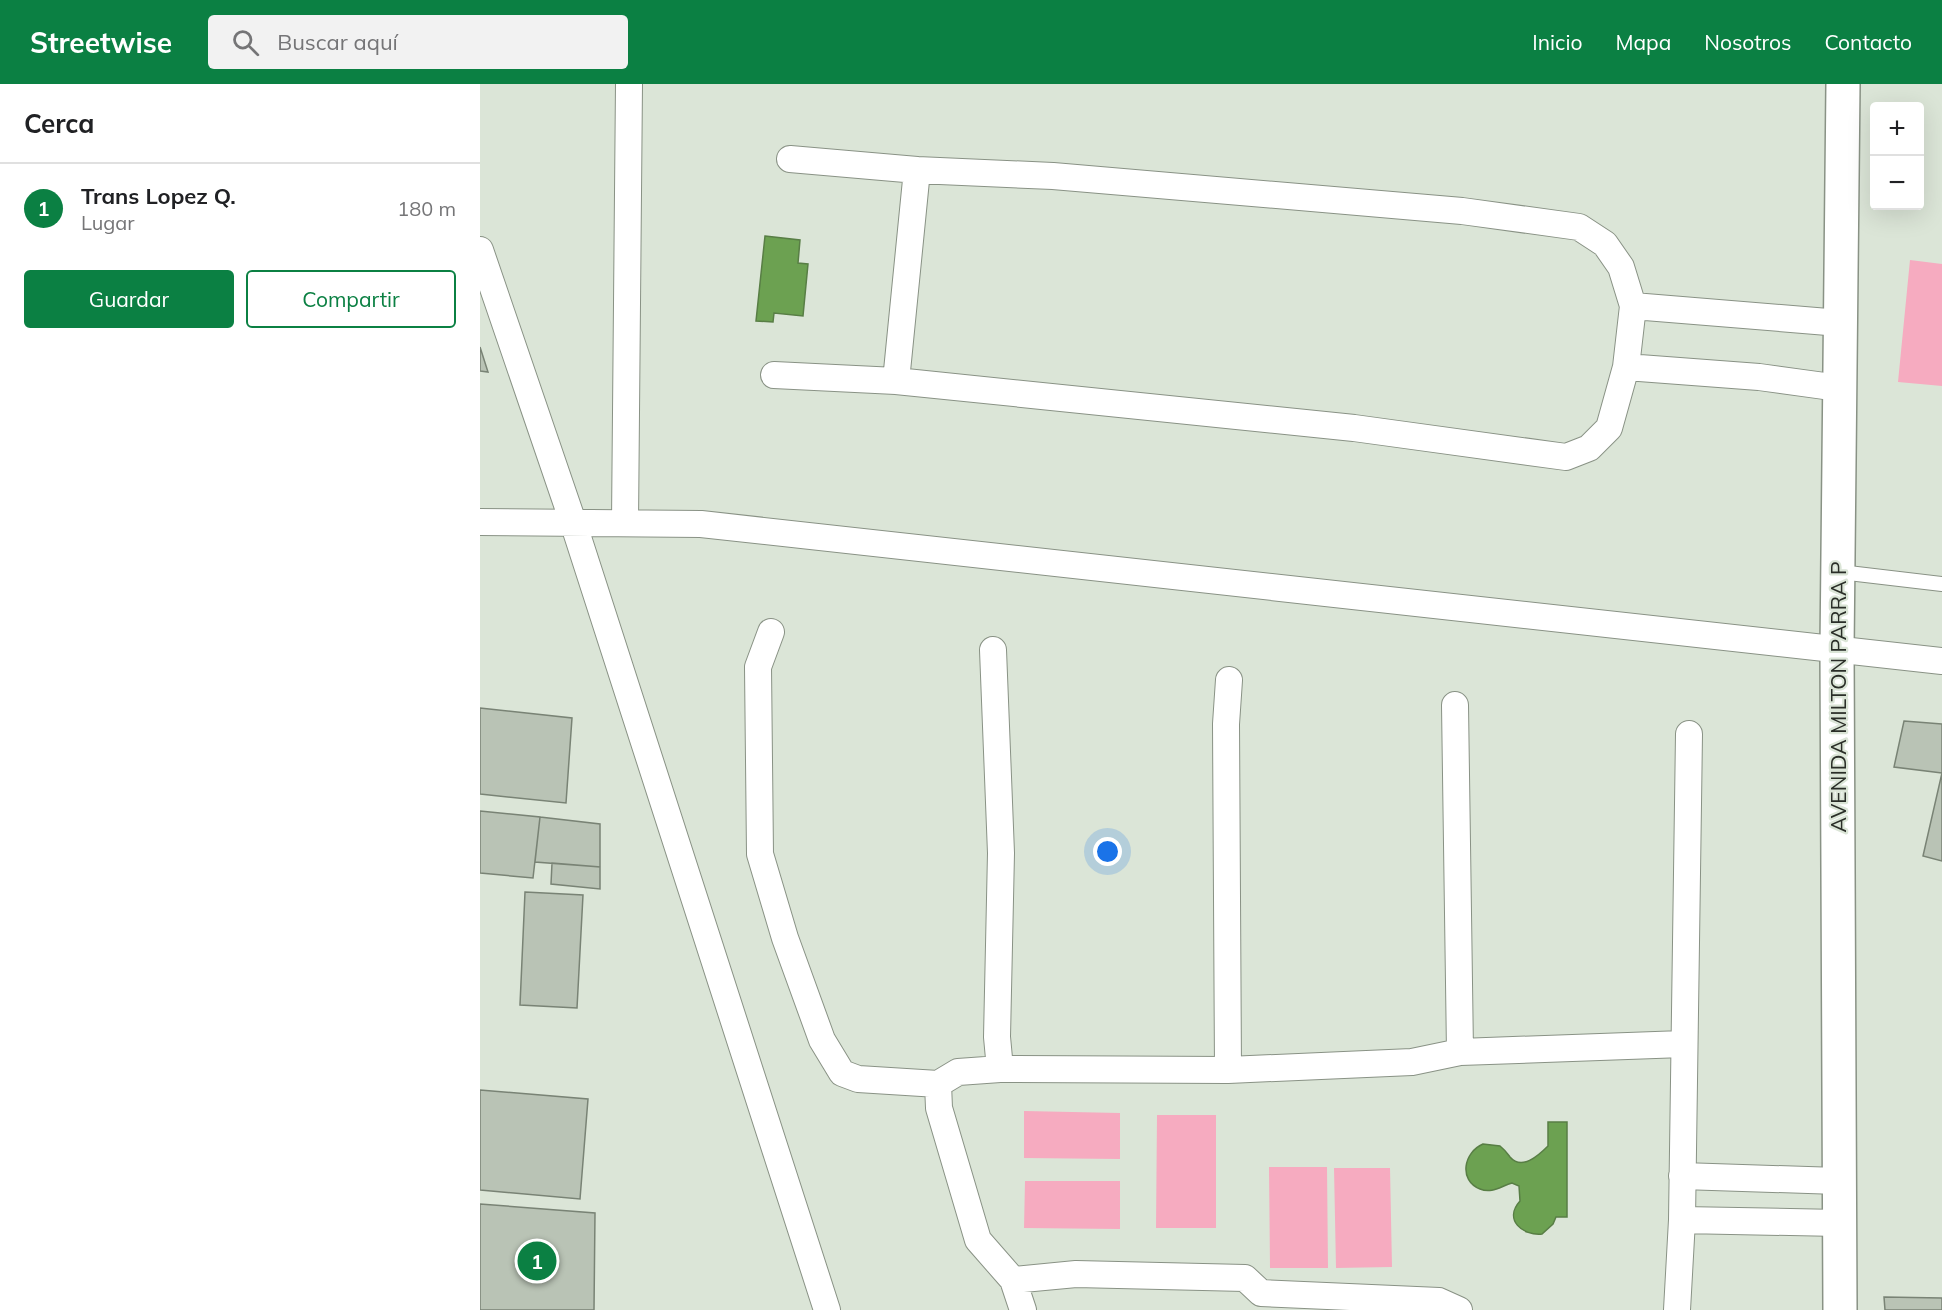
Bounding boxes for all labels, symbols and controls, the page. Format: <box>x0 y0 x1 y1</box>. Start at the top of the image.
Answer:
search box <box>208 15 628 69</box>
text: Streetwise <box>30 25 172 60</box>
icon: search <box>229 26 262 59</box>
text: Buscar aquí <box>277 28 398 56</box>
text: Inicio <box>1532 29 1582 55</box>
text: Mapa <box>1615 29 1671 55</box>
text: Nosotros <box>1704 29 1791 55</box>
text: Contacto <box>1824 29 1912 55</box>
map controls <box>1870 102 1924 210</box>
button: + <box>1870 102 1924 156</box>
text: Cerca <box>24 107 94 140</box>
button: − <box>1870 156 1924 210</box>
text: Trans Lopez Q. <box>81 182 236 210</box>
text: 1 <box>38 196 50 221</box>
text: 180 m <box>397 196 456 221</box>
text: Lugar <box>81 210 135 235</box>
button: Guardar <box>24 270 234 328</box>
button: Compartir <box>246 270 456 328</box>
street label: AVENIDA MILTON PARRA P <box>1825 561 1851 833</box>
your location <box>1093 837 1122 866</box>
pin: 1 <box>518 1238 556 1284</box>

